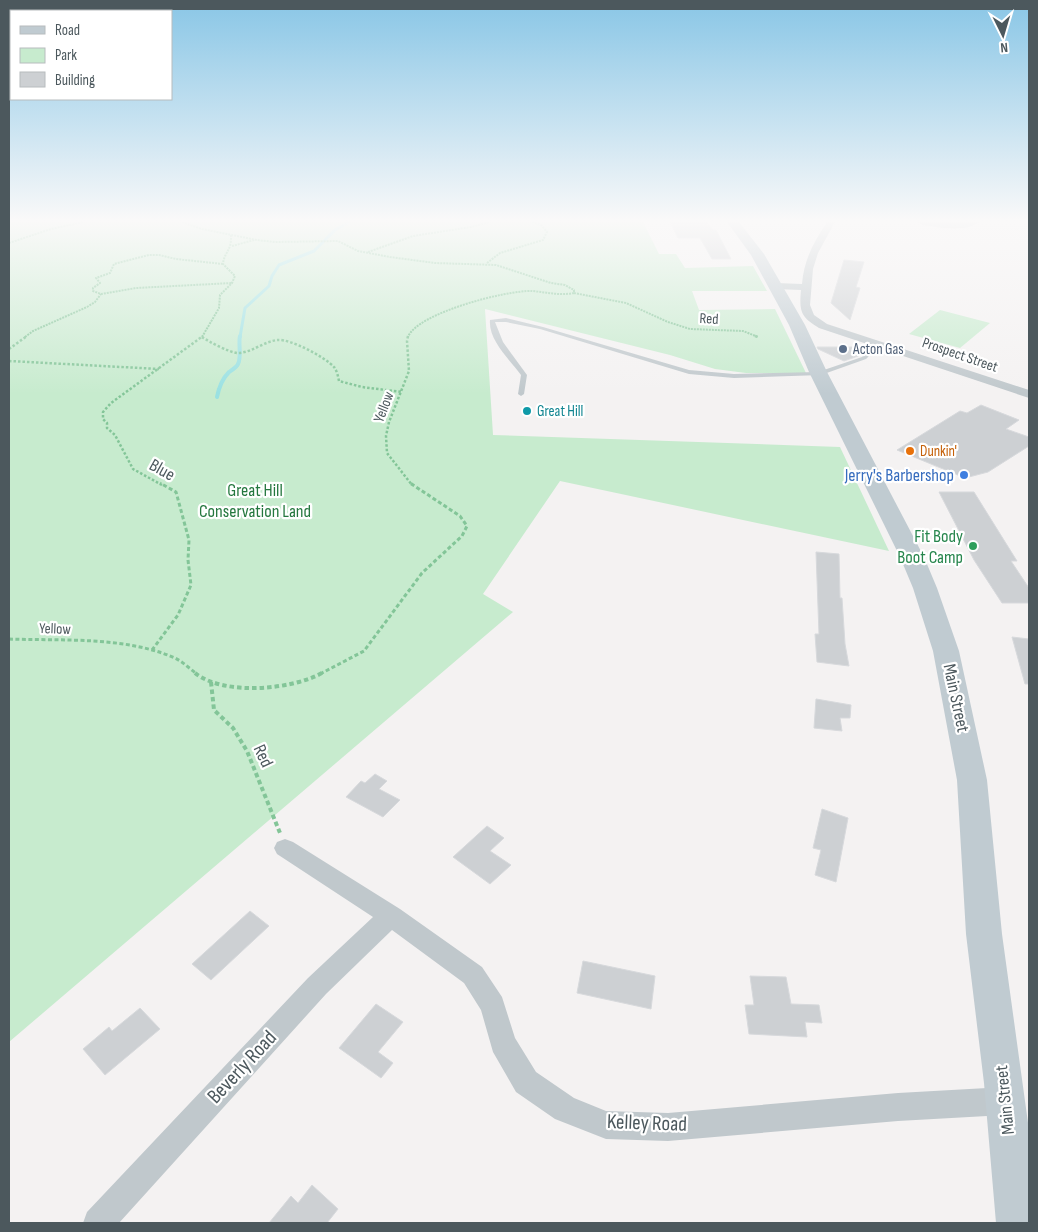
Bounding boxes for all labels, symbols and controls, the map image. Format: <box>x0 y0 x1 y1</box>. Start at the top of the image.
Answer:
legend <box>10 10 172 100</box>
north arrow <box>978 10 1028 60</box>
text: Road <box>55 21 80 40</box>
text: N <box>1000 39 1009 56</box>
text: Park <box>55 46 77 65</box>
text: Building <box>55 71 95 90</box>
street label: Red <box>699 309 719 329</box>
street label: Prospect Street <box>920 333 1001 377</box>
place label: Acton Gas <box>852 340 904 359</box>
marker: Acton Gas <box>837 343 849 355</box>
street label: Yellow <box>369 388 399 425</box>
place label: Great Hill <box>537 402 583 421</box>
marker: Great Hill <box>521 405 533 417</box>
place label: Dunkin' <box>920 442 957 461</box>
marker: Dunkin' <box>904 445 916 457</box>
street label: Blue <box>145 454 179 486</box>
place label: Jerry's Barbershop <box>844 465 954 486</box>
marker: Jerry's Barbershop <box>958 469 970 481</box>
park label: Great Hill Conservation Land <box>199 480 311 522</box>
place label: Fit Body Boot Camp <box>897 526 963 568</box>
marker: Fit Body Boot Camp <box>967 540 979 552</box>
street label: Yellow <box>39 619 72 639</box>
street label: Main Street <box>939 662 974 735</box>
street label: Red <box>249 741 277 771</box>
street label: Beverly Road <box>202 1025 282 1109</box>
street label: Main Street <box>991 1064 1019 1136</box>
street label: Kelley Road <box>607 1109 687 1137</box>

